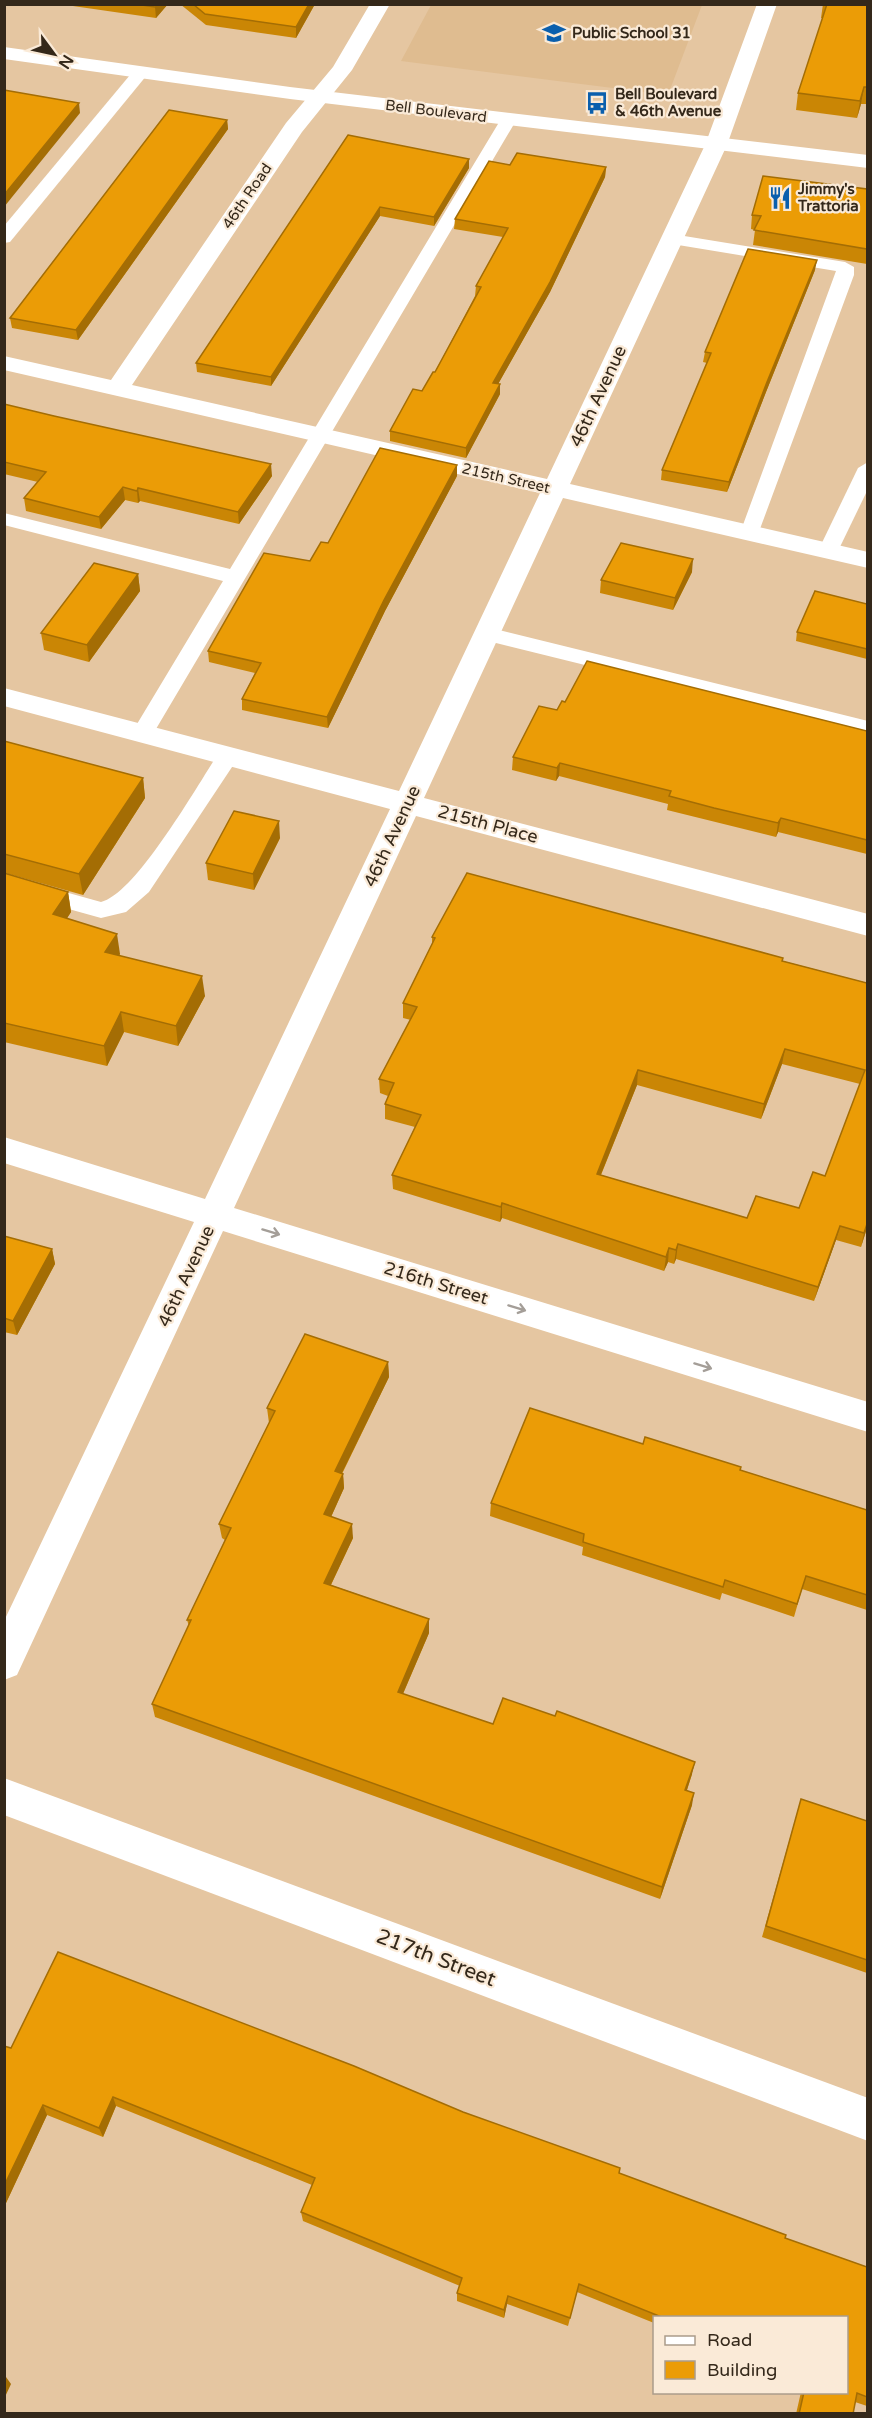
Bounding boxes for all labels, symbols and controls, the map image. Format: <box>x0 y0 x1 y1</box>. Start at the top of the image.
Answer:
school or university icon: Public School 31 <box>541 20 567 46</box>
north arrow <box>24 24 84 84</box>
place label: Public School 31 <box>572 24 691 42</box>
text: N <box>54 51 78 72</box>
place label: Bell Boulevard & 46th Avenue <box>615 85 722 120</box>
bus stop icon: Bell Boulevard & 46th Avenue <box>584 90 610 116</box>
street label: Bell Boulevard <box>384 96 488 126</box>
street label: 46th Road <box>218 160 276 232</box>
place label: Jimmy's Trattoria <box>797 180 859 215</box>
restaurant icon: Jimmy's Trattoria <box>767 185 793 211</box>
street label: 46th Avenue <box>565 342 631 450</box>
street label: 215th Street <box>460 459 552 497</box>
street label: 46th Avenue <box>359 782 425 890</box>
street label: 215th Place <box>436 800 540 848</box>
street label: 46th Avenue <box>153 1222 219 1330</box>
one-way arrow <box>261 1227 280 1238</box>
street label: 216th Street <box>381 1257 491 1309</box>
one-way arrow <box>507 1304 526 1315</box>
one-way arrow <box>693 1361 712 1372</box>
street label: 217th Street <box>373 1924 499 1992</box>
legend <box>653 2316 848 2394</box>
text: Road <box>707 2329 752 2351</box>
text: Building <box>707 2359 777 2381</box>

